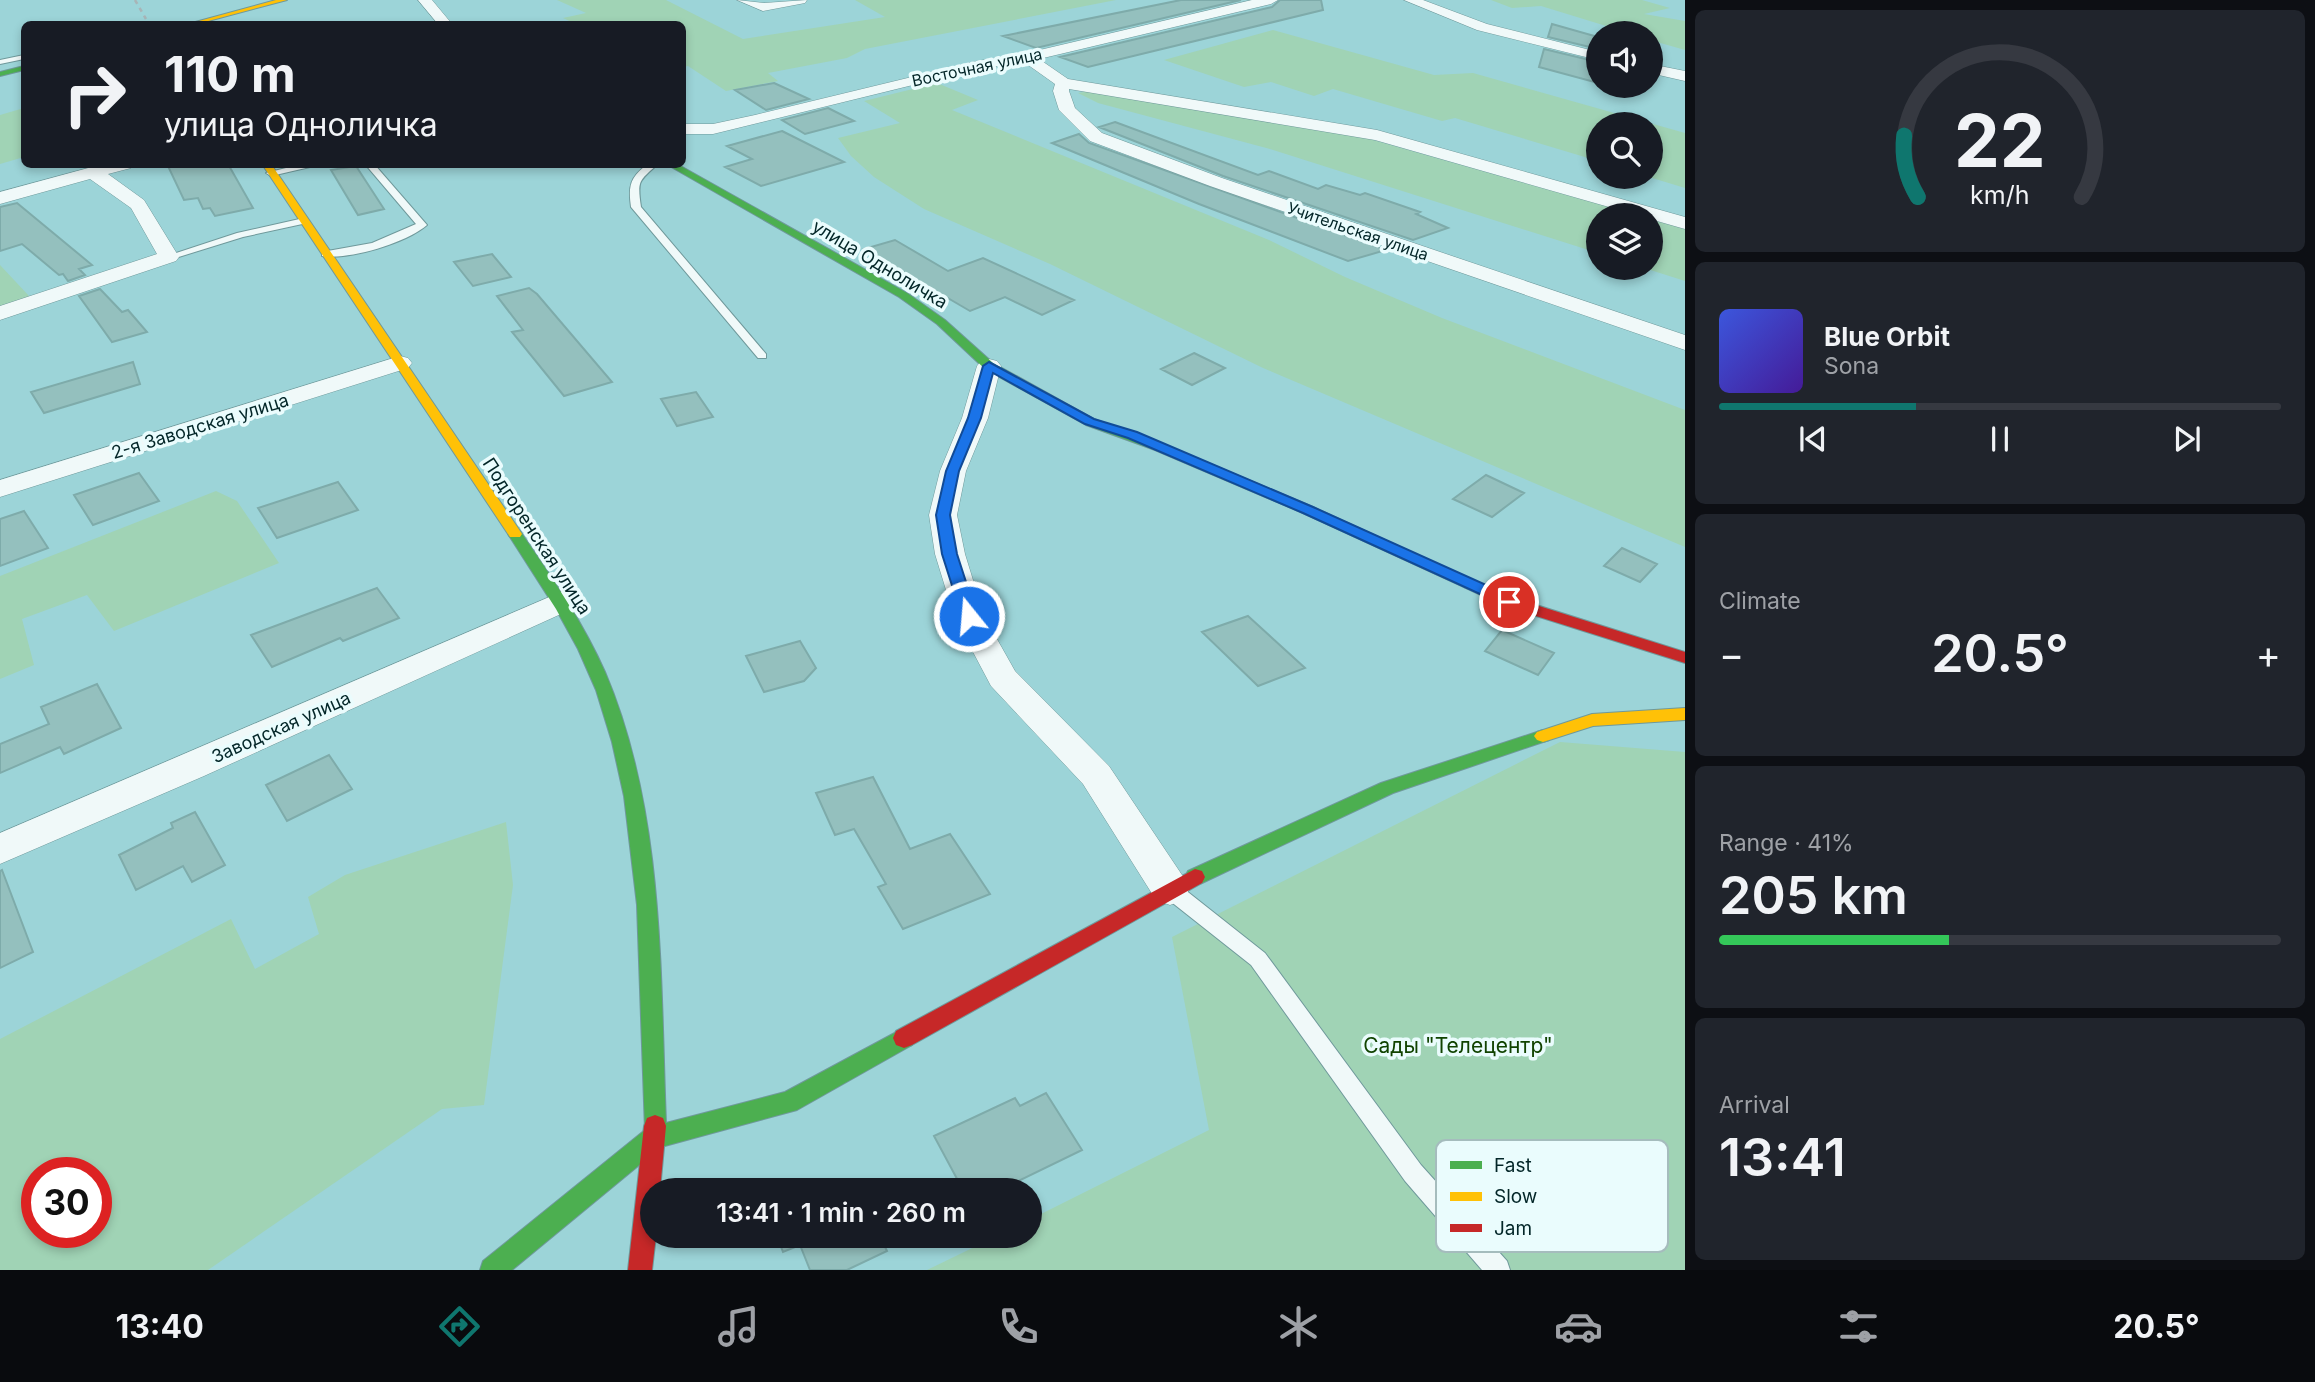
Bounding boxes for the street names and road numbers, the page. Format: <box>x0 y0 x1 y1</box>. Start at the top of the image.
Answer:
street label: Восточная улица <box>910 43 1044 91</box>
street label: Учительская улица <box>1285 197 1431 265</box>
street label: улица Одноличка <box>809 215 951 313</box>
street label: 2-я Заводская улица <box>109 389 291 463</box>
street label: Подгоренская улица <box>479 454 595 618</box>
street label: Заводская улица <box>208 687 354 767</box>

